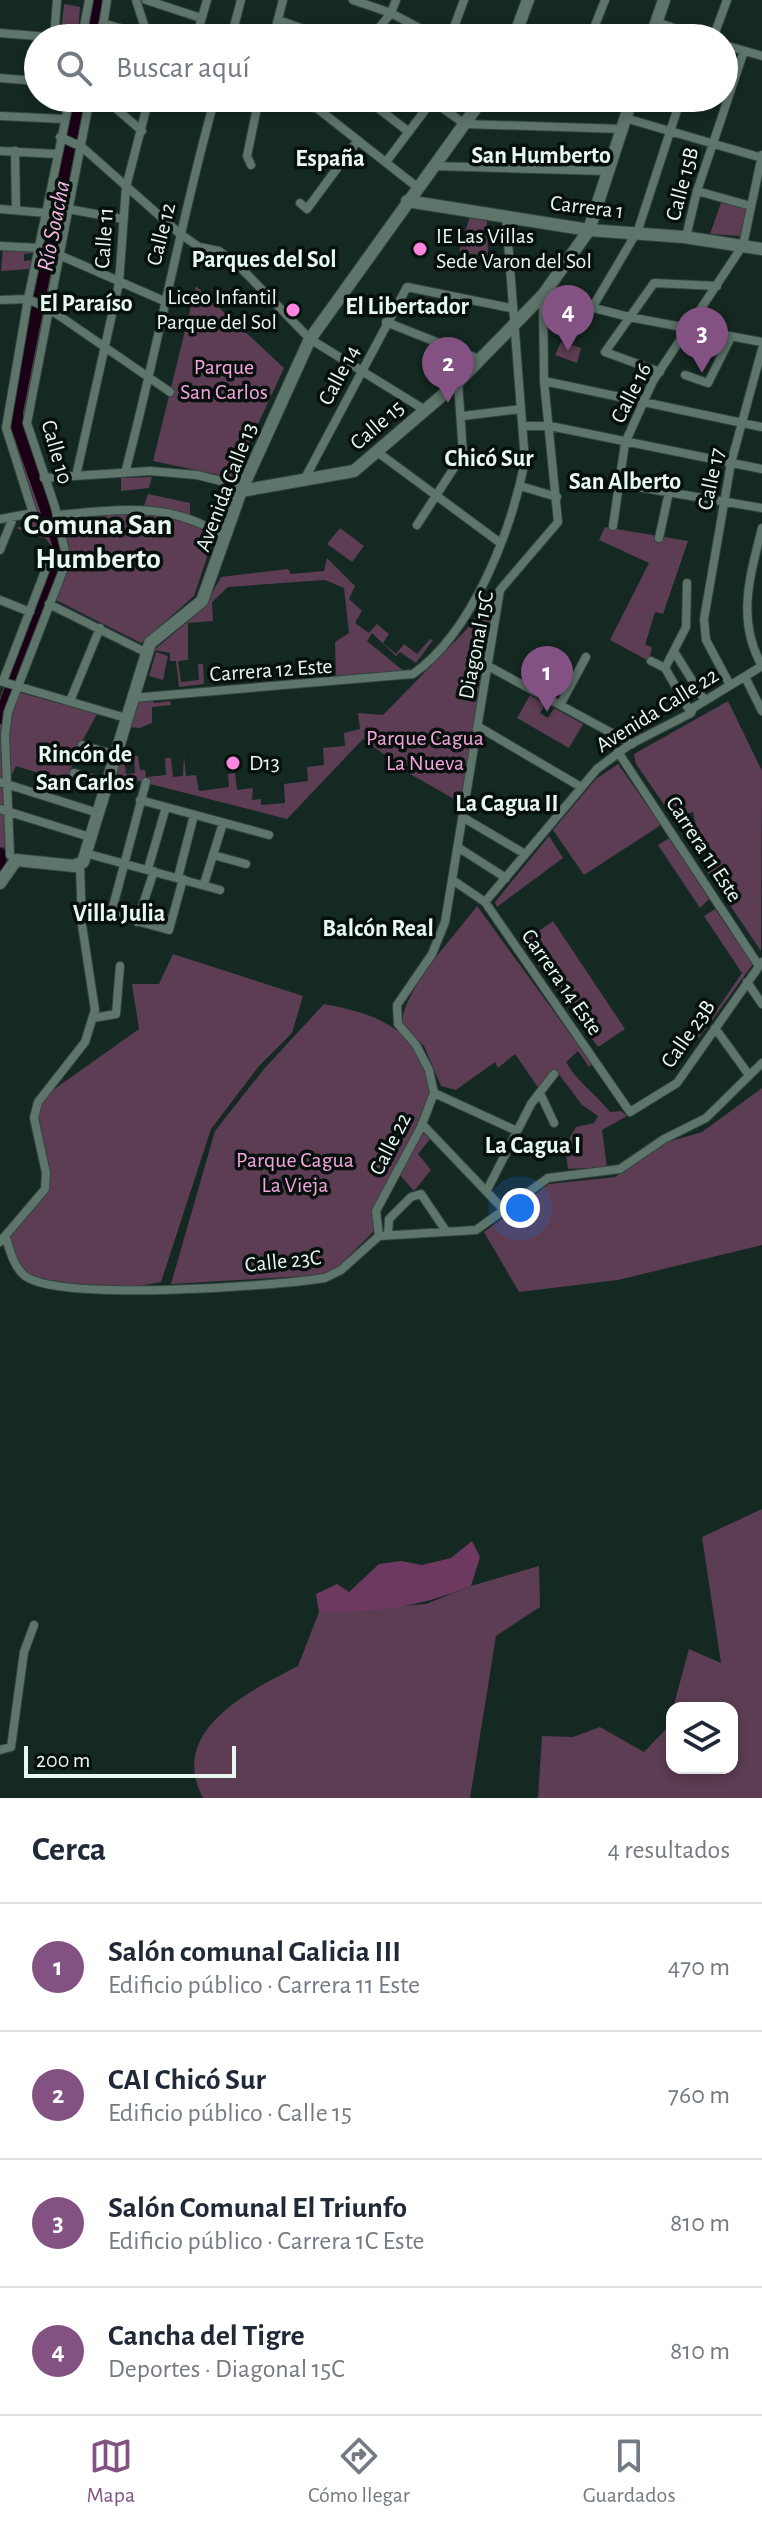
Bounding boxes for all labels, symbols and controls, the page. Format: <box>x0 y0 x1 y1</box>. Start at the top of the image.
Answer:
search box <box>24 24 738 112</box>
icon: search <box>52 46 96 90</box>
text: Buscar aquí <box>116 53 250 83</box>
district label: San Humberto <box>471 144 611 168</box>
street label: Calle 15B <box>662 145 702 223</box>
district label: España <box>295 147 365 171</box>
water label: Río Soacha <box>33 179 75 273</box>
street label: Carrera 1 <box>549 192 625 222</box>
street label: Calle 12 <box>143 200 179 268</box>
street label: Calle 11 <box>91 207 117 269</box>
place label: IE Las Villas Sede Varon del Sol <box>436 225 592 272</box>
marker: IE Las Villas Sede Varon del Sol <box>411 240 429 258</box>
district label: Parques del Sol <box>191 248 337 272</box>
pin: 4 <box>542 285 594 351</box>
place label: Liceo Infantil Parque del Sol <box>156 286 277 333</box>
district label: El Paraíso <box>39 292 133 316</box>
district label: El Libertador <box>345 295 469 319</box>
marker: Liceo Infantil Parque del Sol <box>284 301 302 319</box>
pin: 3 <box>676 307 728 373</box>
pin: 2 <box>422 337 474 403</box>
street label: Calle 14 <box>314 341 364 409</box>
park label: Parque San Carlos <box>180 356 268 403</box>
street label: Calle 16 <box>607 359 655 427</box>
street label: Calle 15 <box>346 396 408 454</box>
street label: Calle 10 <box>37 418 77 486</box>
street label: Avenida Calle 13 <box>191 419 261 555</box>
street label: Calle 17 <box>694 446 728 512</box>
district label: Chicó Sur <box>445 447 534 471</box>
district label: San Alberto <box>569 470 681 494</box>
district label: Comuna San Humberto <box>24 510 172 574</box>
street label: Diagonal 15C <box>455 589 497 701</box>
pin: 1 <box>521 646 573 712</box>
street label: Carrera 12 Este <box>209 655 333 685</box>
street label: Avenida Calle 22 <box>592 664 722 756</box>
park label: Parque Cagua La Nueva <box>366 727 484 774</box>
district label: Rincón de San Carlos <box>36 743 134 795</box>
place label: D13 <box>249 752 280 774</box>
marker: D13 <box>224 754 242 772</box>
district label: La Cagua II <box>455 792 559 816</box>
street label: Carrera 11 Este <box>662 792 746 906</box>
district label: Villa Julia <box>73 902 165 926</box>
district label: Balcón Real <box>322 917 434 941</box>
street label: Carrera 14 Este <box>517 925 607 1039</box>
street label: Calle 23B <box>657 996 719 1072</box>
street label: Calle 22 <box>365 1109 415 1179</box>
district label: La Cagua I <box>485 1134 581 1158</box>
park label: Parque Cagua La Vieja <box>236 1149 354 1196</box>
your location <box>500 1188 540 1228</box>
street label: Calle 23C <box>244 1246 322 1276</box>
map controls <box>666 1702 738 1774</box>
button: layers <box>666 1702 738 1774</box>
scale bar <box>24 1742 236 1778</box>
text: 200 m <box>36 1749 90 1771</box>
text: Cerca <box>32 1833 106 1867</box>
text: 4 resultados <box>607 1837 730 1863</box>
text: Salón comunal Galicia III <box>108 1937 401 1967</box>
text: 1 <box>53 1954 63 1980</box>
text: 470 m <box>668 1954 730 1980</box>
text: Edificio público · Carrera 11 Este <box>108 1972 420 1998</box>
text: CAI Chicó Sur <box>108 2065 266 2095</box>
text: 2 <box>52 2082 64 2108</box>
text: 760 m <box>668 2082 730 2108</box>
text: Edificio público · Calle 15 <box>108 2100 352 2126</box>
text: Salón Comunal El Triunfo <box>108 2193 407 2223</box>
text: 3 <box>52 2210 64 2236</box>
text: 810 m <box>670 2210 730 2236</box>
text: Edificio público · Carrera 1C Este <box>108 2228 425 2254</box>
text: Cancha del Tigre <box>108 2321 305 2351</box>
text: 4 <box>51 2338 65 2364</box>
text: 810 m <box>670 2338 730 2364</box>
text: Deportes · Diagonal 15C <box>108 2356 345 2382</box>
tab: Mapa <box>86 2434 135 2508</box>
tab: Cómo llegar <box>308 2434 410 2508</box>
tab: Guardados <box>583 2434 676 2508</box>

